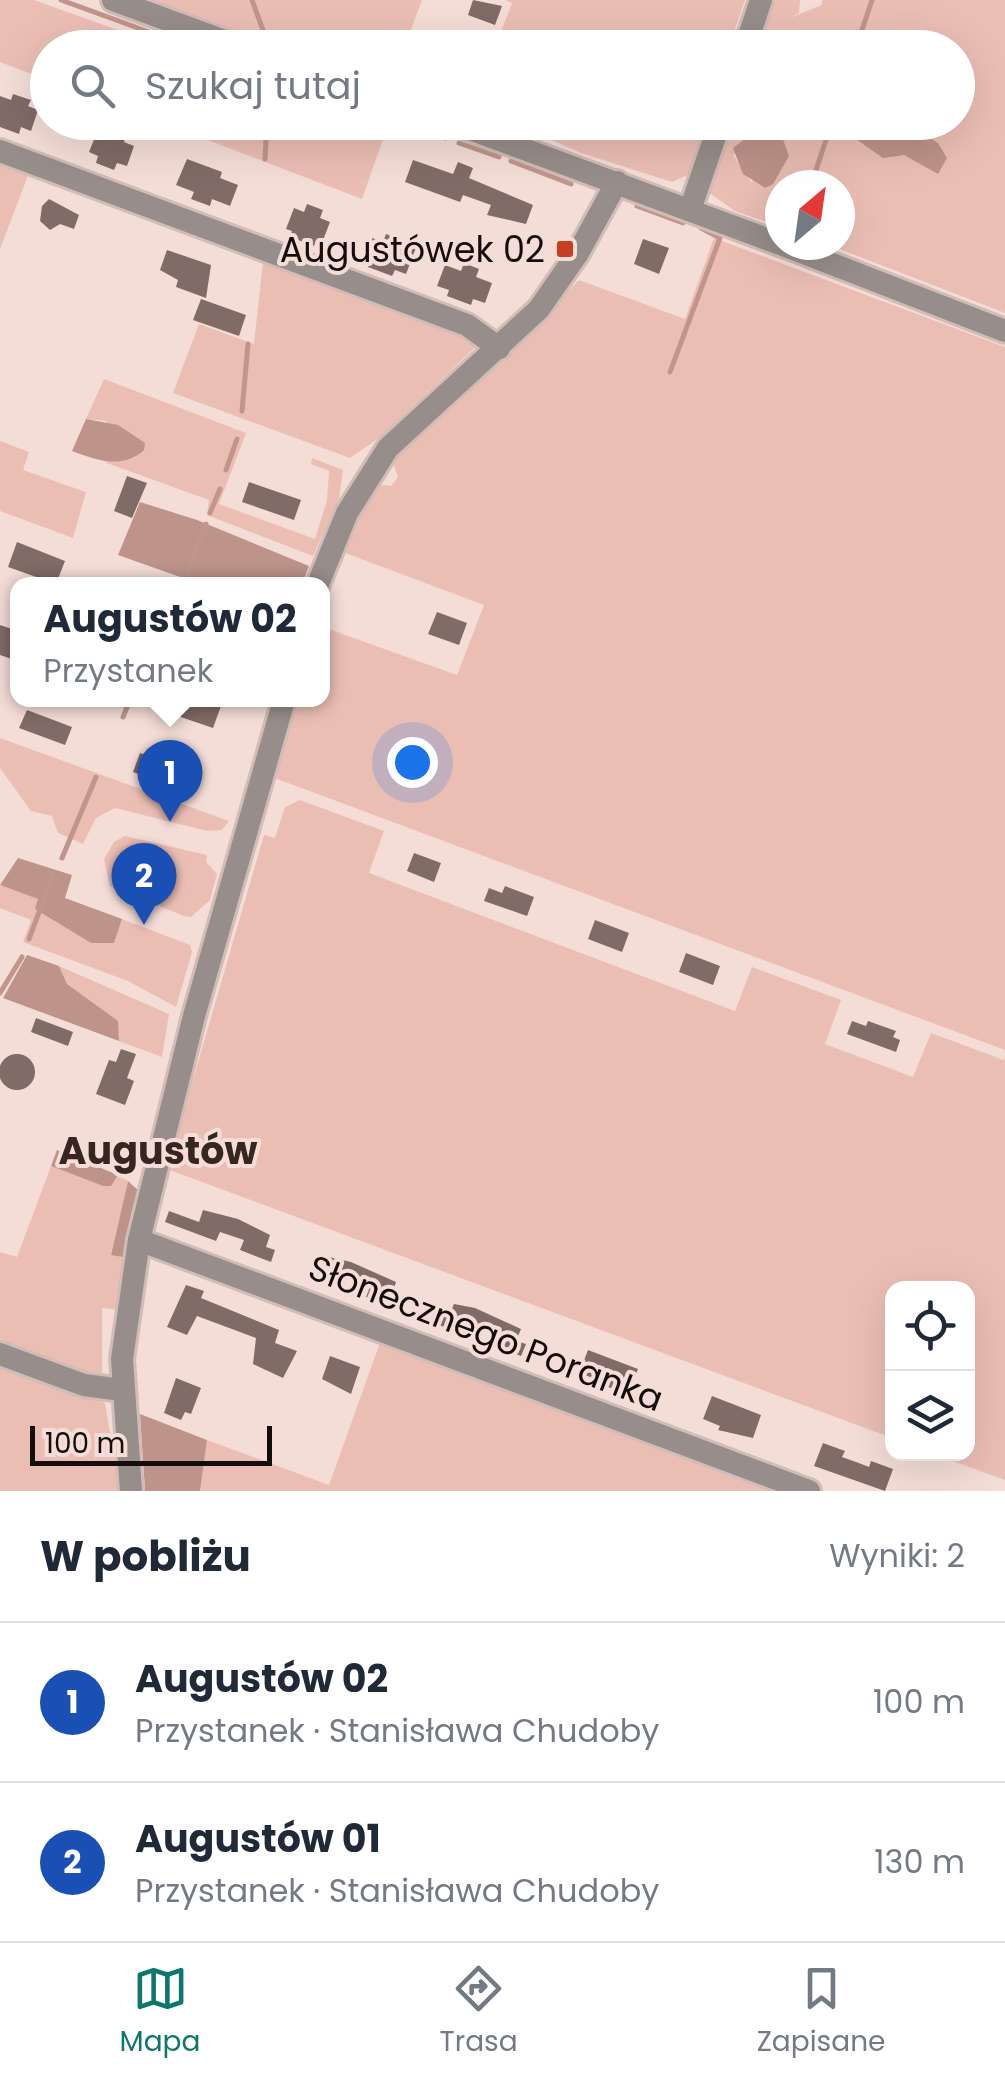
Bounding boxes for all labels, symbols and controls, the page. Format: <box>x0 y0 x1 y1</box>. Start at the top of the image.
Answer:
search box <box>30 30 975 140</box>
icon: search <box>65 58 120 113</box>
text: Szukaj tutaj <box>145 59 361 112</box>
north arrow <box>765 170 855 260</box>
place label: Augustówek 02 <box>280 225 545 274</box>
marker: Augustówek 02 <box>554 238 576 260</box>
popup <box>10 577 330 707</box>
text: Augustów 02 <box>43 592 297 645</box>
text: Przystanek <box>43 648 213 693</box>
your location <box>387 737 438 788</box>
pin: 1 <box>138 740 202 822</box>
pin: 2 <box>112 842 176 925</box>
district label: Augustów <box>59 1124 257 1177</box>
street label: Słonecznego Poranka <box>302 1243 670 1423</box>
map controls <box>885 1281 975 1461</box>
button: locate <box>885 1281 975 1371</box>
button: layers <box>885 1371 975 1461</box>
scale bar <box>30 1421 272 1466</box>
text: 100 m <box>45 1424 125 1463</box>
text: W pobliżu <box>40 1527 251 1586</box>
text: Wyniki: 2 <box>829 1533 965 1578</box>
text: Augustów 02 <box>135 1652 388 1705</box>
text: 1 <box>66 1679 79 1724</box>
text: 100 m <box>873 1679 965 1724</box>
text: Przystanek · Stanisława Chudoby <box>135 1708 659 1753</box>
text: Augustów 01 <box>135 1812 381 1865</box>
text: 2 <box>63 1839 82 1884</box>
text: 130 m <box>874 1839 965 1884</box>
text: Przystanek · Stanisława Chudoby <box>135 1868 659 1913</box>
tab: Mapa <box>120 1961 200 2063</box>
tab: Trasa <box>440 1961 518 2063</box>
tab: Zapisane <box>757 1961 885 2063</box>

